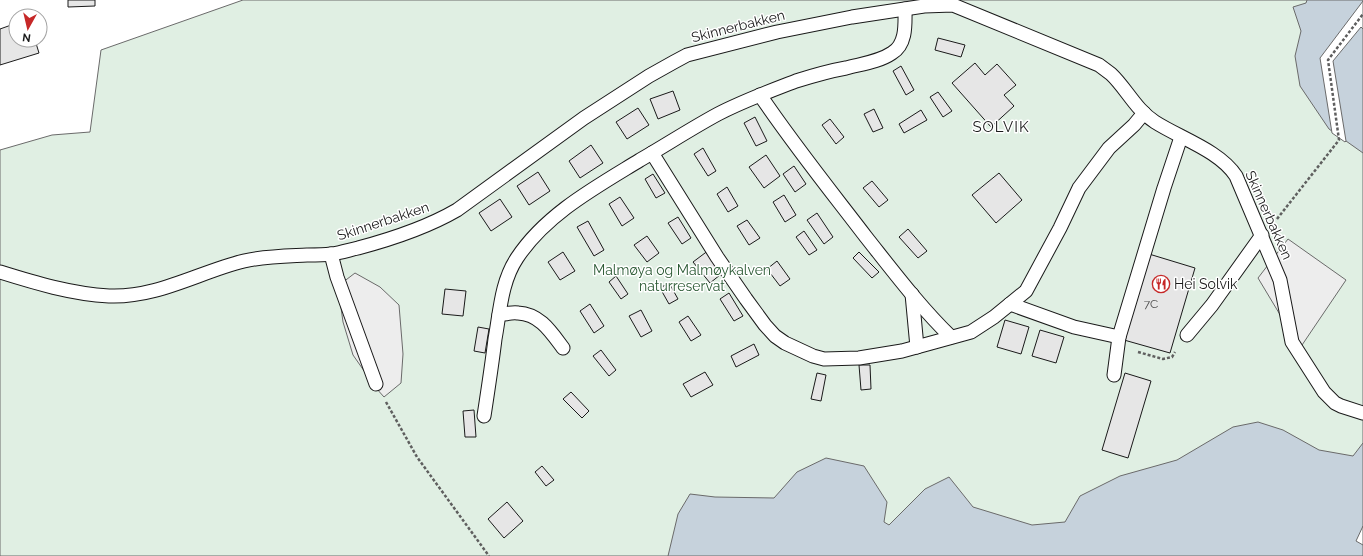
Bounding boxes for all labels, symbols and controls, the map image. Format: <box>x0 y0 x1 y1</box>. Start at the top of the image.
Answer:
street label: Skinnerbakken <box>690 7 786 45</box>
north arrow <box>8 8 48 48</box>
text: N <box>22 30 32 44</box>
district label: SOLVIK <box>972 118 1030 136</box>
street label: Skinnerbakken <box>1242 168 1296 262</box>
street label: Skinnerbakken <box>335 199 431 243</box>
park label: Malmøya og Malmøykalven naturreservat <box>593 262 771 294</box>
restaurant icon: Hei Solvik <box>1151 274 1171 294</box>
place label: Hei Solvik <box>1174 276 1238 292</box>
house number: 7C <box>1144 297 1158 311</box>

